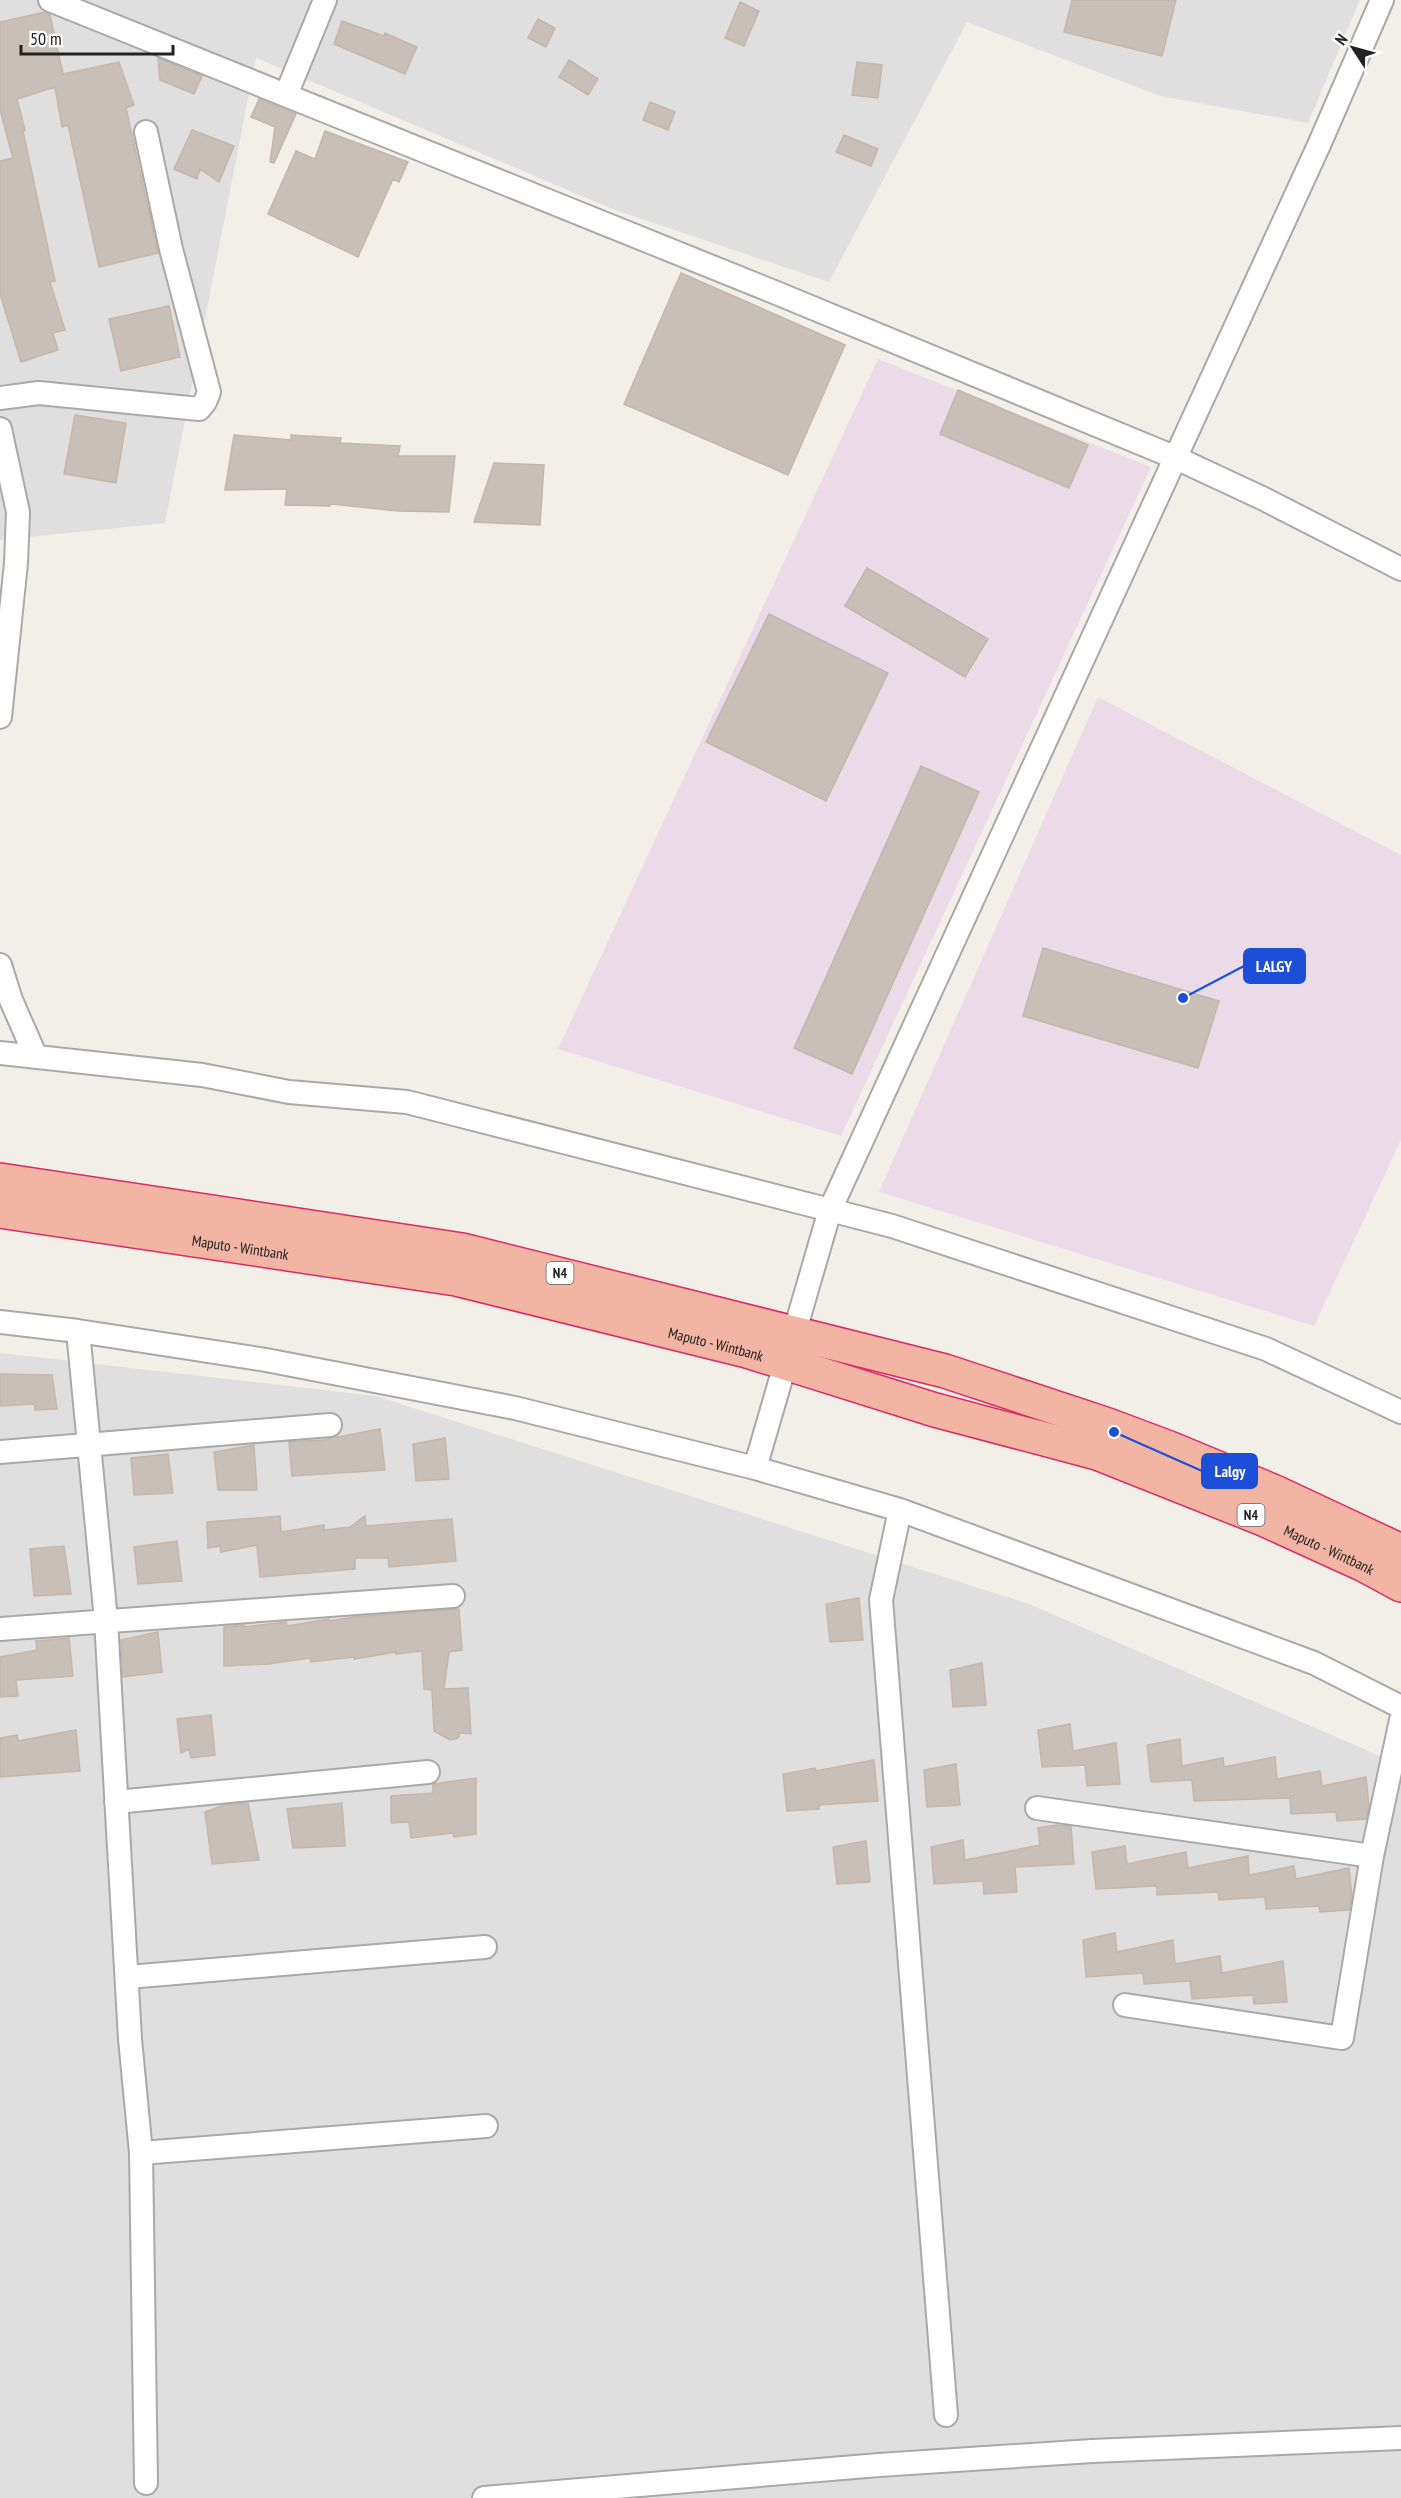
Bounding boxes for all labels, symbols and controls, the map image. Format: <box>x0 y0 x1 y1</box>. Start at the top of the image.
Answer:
scale bar <box>21 18 172 56</box>
north arrow <box>1323 18 1383 78</box>
text: 50 m <box>30 27 62 50</box>
text: N <box>1330 30 1351 49</box>
callout: LALGY <box>1244 949 1305 983</box>
text: LALGY <box>1256 956 1292 976</box>
street label: Maputo - Wintbank <box>191 1230 290 1263</box>
road number: N4 <box>546 1262 574 1284</box>
street label: Maputo - Wintbank <box>666 1322 766 1365</box>
callout: Lalgy <box>1202 1454 1257 1488</box>
text: Lalgy <box>1215 1461 1246 1481</box>
road number: N4 <box>1238 1504 1264 1526</box>
street label: Maputo - Wintbank <box>1281 1520 1378 1579</box>

